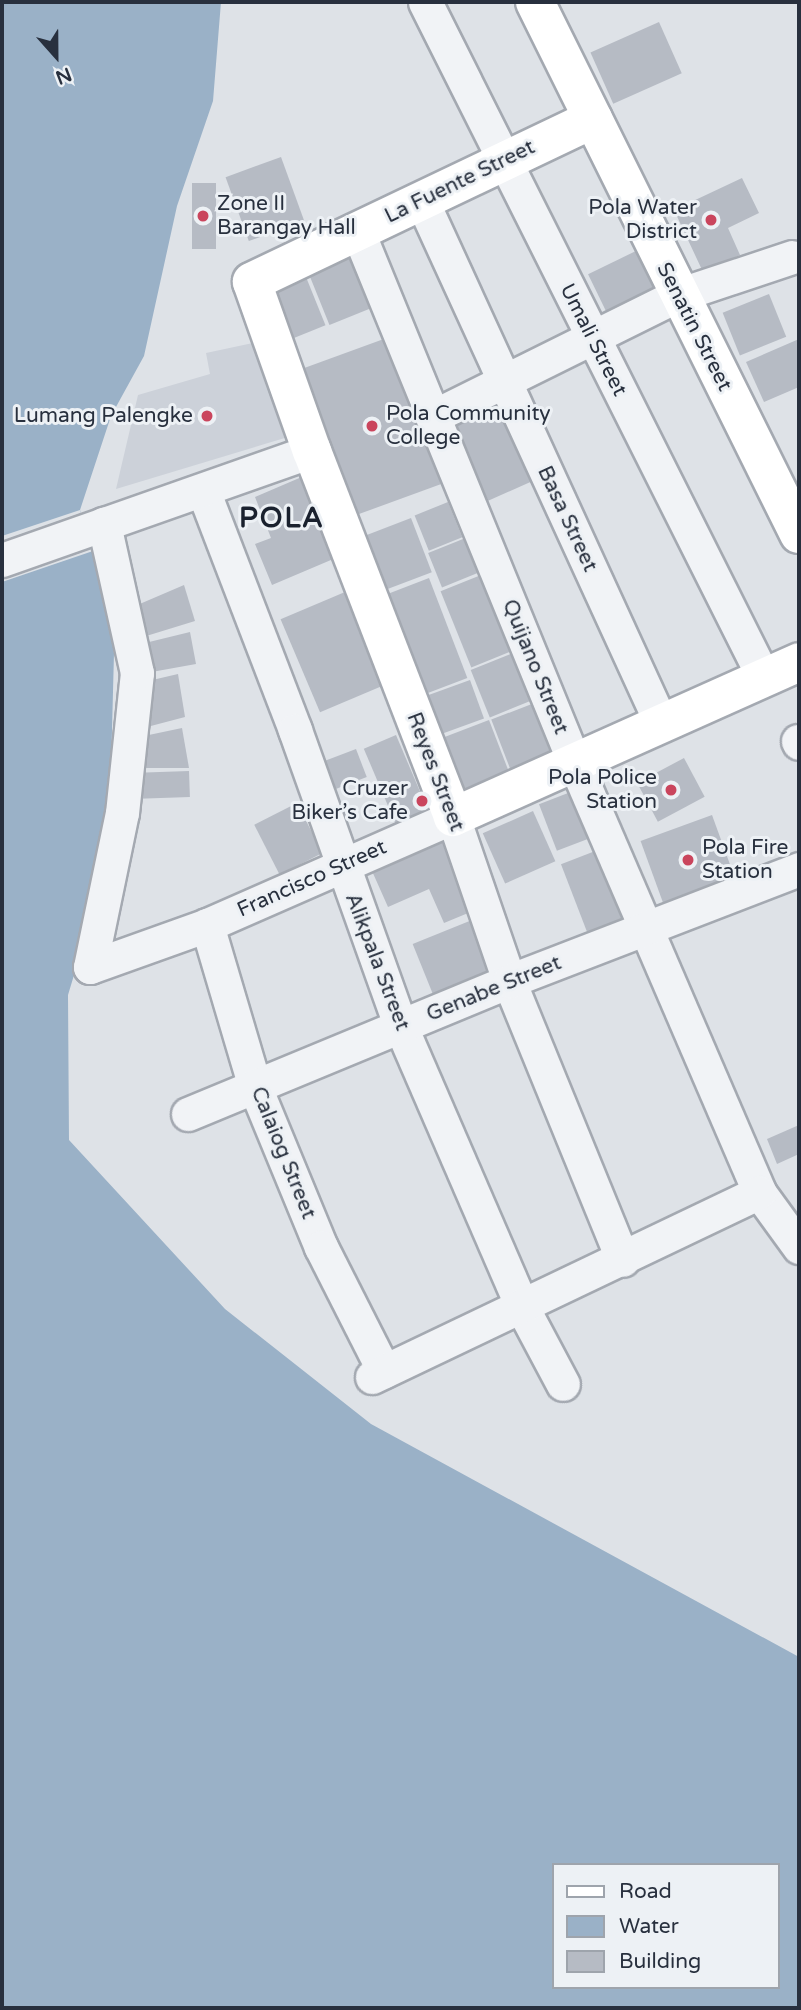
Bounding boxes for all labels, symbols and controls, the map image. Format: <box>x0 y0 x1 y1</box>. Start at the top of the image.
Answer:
north arrow <box>21 21 91 91</box>
text: N <box>52 63 75 89</box>
street label: La Fuente Street <box>381 135 539 229</box>
place label: Zone II Barangay Hall <box>217 191 356 241</box>
place label: Pola Water District <box>588 195 697 245</box>
marker: Zone II Barangay Hall <box>195 208 211 224</box>
marker: Pola Water District <box>703 212 719 228</box>
street label: Senatin Street <box>651 259 737 395</box>
street label: Umali Street <box>554 280 632 400</box>
place label: Pola Community College <box>386 401 551 451</box>
place label: Lumang Palengke <box>14 403 193 429</box>
marker: Lumang Palengke <box>199 408 215 424</box>
marker: Pola Community College <box>364 418 380 434</box>
street label: Basa Street <box>532 462 602 576</box>
district label: POLA <box>239 501 325 535</box>
street label: Quijano Street <box>497 596 573 738</box>
street label: Reyes Street <box>401 709 469 835</box>
place label: Pola Police Station <box>548 765 657 815</box>
place label: Cruzer Biker’s Cafe <box>292 776 408 826</box>
marker: Pola Police Station <box>663 782 679 798</box>
marker: Cruzer Biker’s Cafe <box>414 793 430 809</box>
street label: Francisco Street <box>233 835 391 923</box>
place label: Pola Fire Station <box>702 835 788 885</box>
marker: Pola Fire Station <box>680 852 696 868</box>
street label: Alikpala Street <box>339 890 415 1034</box>
street label: Genabe Street <box>423 951 565 1027</box>
street label: Calaiog Street <box>245 1083 321 1223</box>
legend <box>552 1863 780 1989</box>
text: Road <box>619 1879 672 1904</box>
text: Water <box>619 1914 679 1939</box>
text: Building <box>619 1949 701 1974</box>

